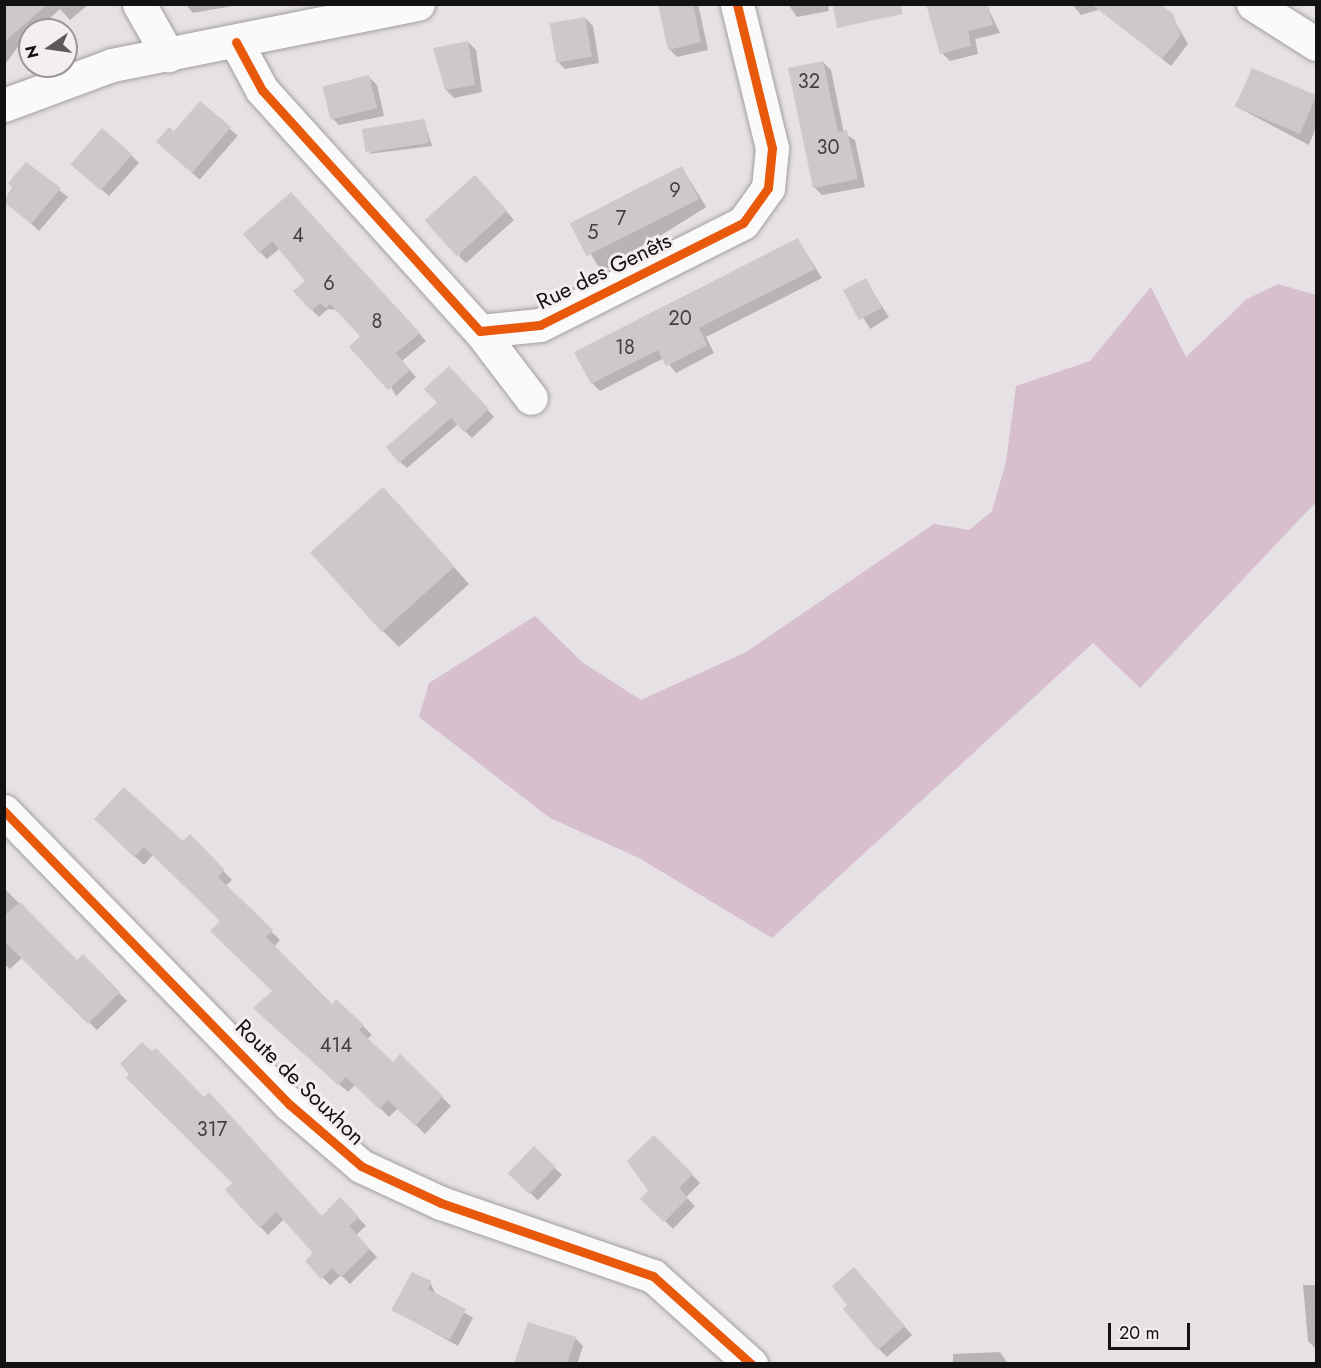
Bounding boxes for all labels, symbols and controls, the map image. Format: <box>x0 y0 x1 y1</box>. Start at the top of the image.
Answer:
north arrow <box>18 18 78 78</box>
text: N <box>19 43 45 60</box>
house number: 32 <box>798 69 820 93</box>
house number: 30 <box>817 135 839 159</box>
house number: 9 <box>669 178 681 202</box>
house number: 7 <box>616 206 626 230</box>
house number: 5 <box>587 220 599 244</box>
house number: 4 <box>292 223 304 247</box>
street label: Rue des Genêts <box>532 227 676 315</box>
house number: 6 <box>323 271 335 295</box>
house number: 20 <box>668 306 692 330</box>
house number: 8 <box>372 309 382 333</box>
house number: 18 <box>615 335 635 359</box>
street label: Route de Souxhon <box>230 1014 370 1150</box>
house number: 414 <box>320 1033 352 1057</box>
house number: 317 <box>197 1117 227 1141</box>
scale bar <box>1111 1311 1194 1349</box>
text: 20 m <box>1119 1320 1159 1346</box>

